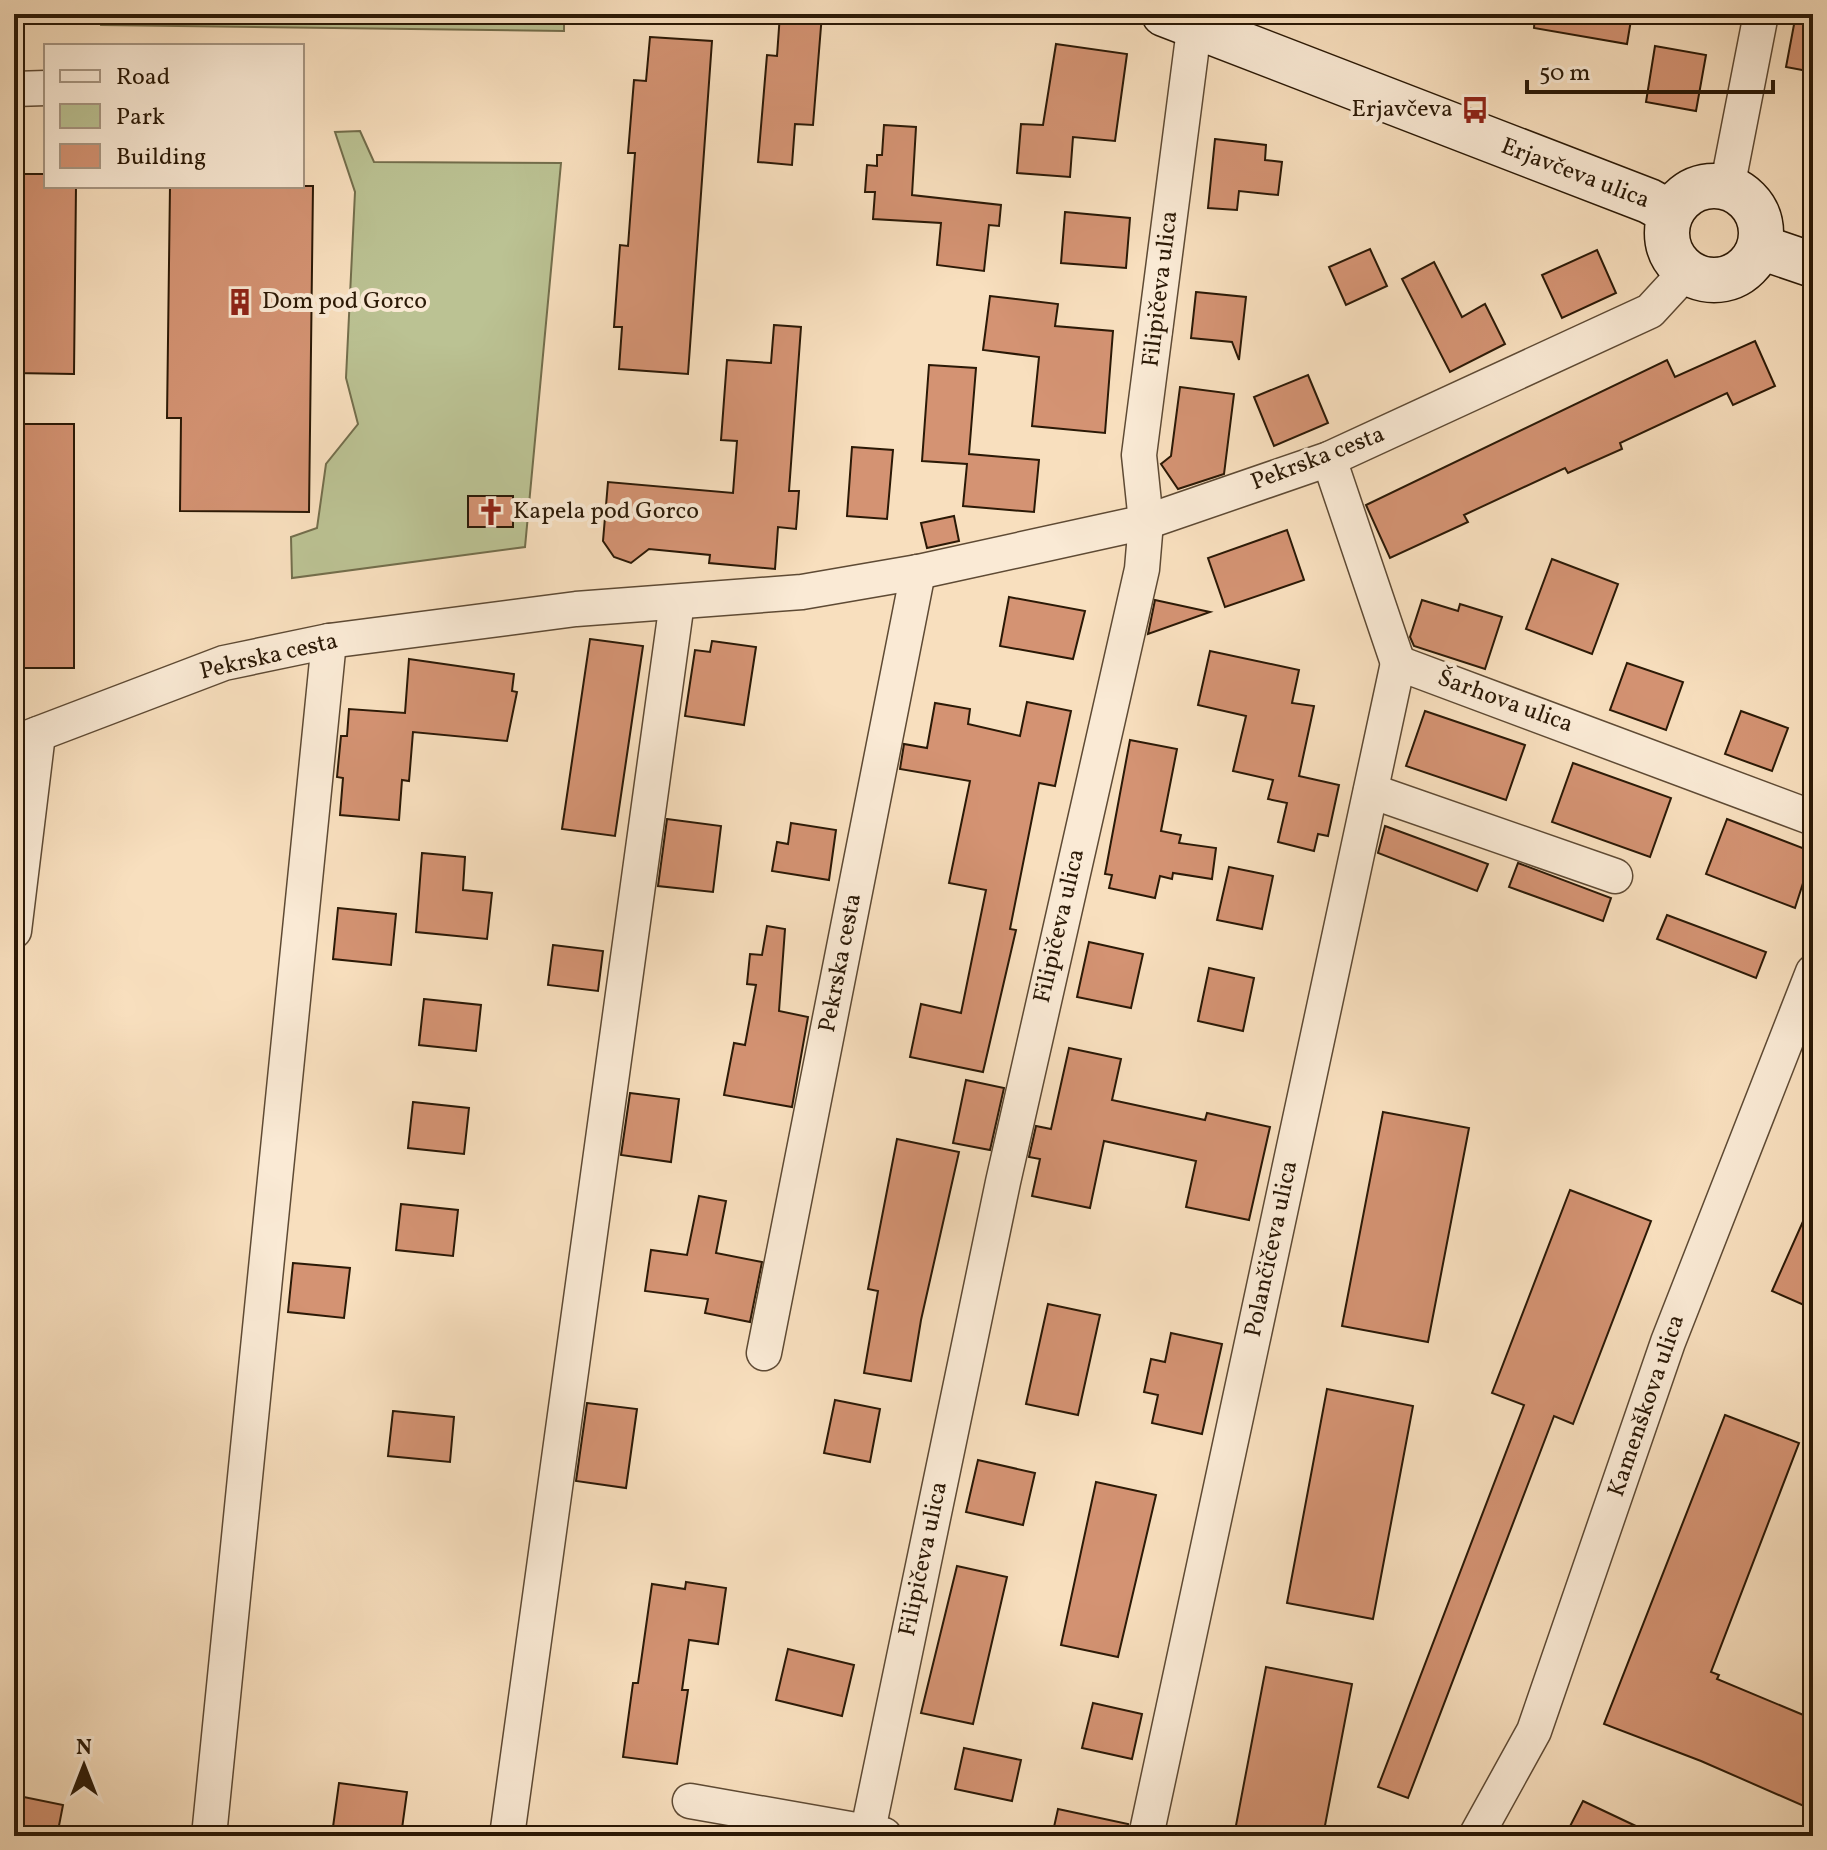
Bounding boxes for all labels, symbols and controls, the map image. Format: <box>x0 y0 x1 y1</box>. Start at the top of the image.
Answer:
legend <box>44 44 304 188</box>
scale bar <box>1527 44 1773 94</box>
text: 50 m <box>1539 57 1591 91</box>
text: Road <box>116 61 170 95</box>
place label: Erjavčeva <box>1352 93 1453 127</box>
bus stop icon: Erjavčeva <box>1460 95 1490 125</box>
text: Park <box>116 101 165 135</box>
street label: Erjavčeva ulica <box>1496 130 1654 218</box>
text: Building <box>116 141 206 175</box>
street label: Filipičeva ulica <box>1135 209 1187 369</box>
place label: Dom pod Gorco <box>262 285 427 319</box>
building icon: Dom pod Gorco <box>225 287 255 317</box>
street label: Pekrska cesta <box>1246 418 1390 500</box>
place label: Kapela pod Gorco <box>513 495 699 529</box>
church icon: Kapela pod Gorco <box>476 497 506 527</box>
street label: Pekrska cesta <box>197 625 341 689</box>
street label: Šarhova ulica <box>1432 662 1578 742</box>
street label: Filipičeva ulica <box>1026 846 1094 1006</box>
street label: Pekrska cesta <box>811 891 871 1035</box>
street label: Polančičeva ulica <box>1237 1158 1307 1340</box>
street label: Kamenškova ulica <box>1600 1310 1694 1502</box>
street label: Filipičeva ulica <box>891 1479 957 1639</box>
north arrow <box>44 1726 124 1806</box>
text: N <box>76 1733 92 1764</box>

